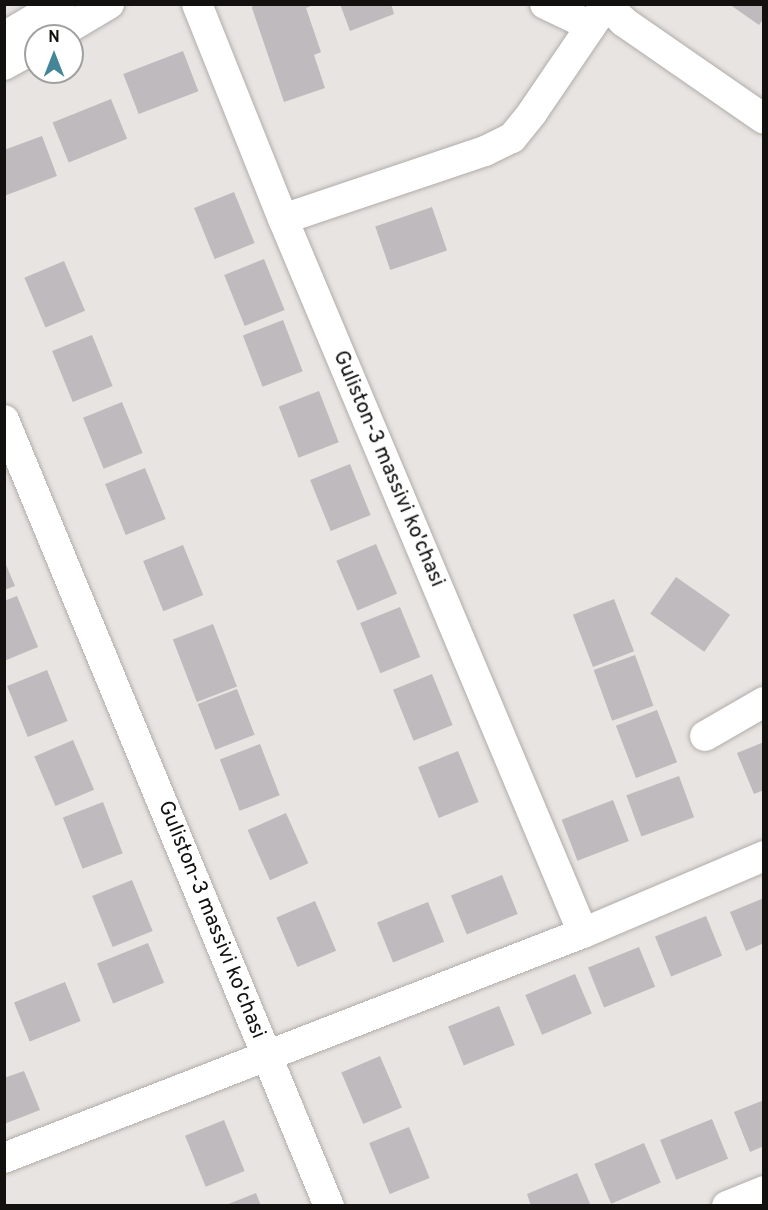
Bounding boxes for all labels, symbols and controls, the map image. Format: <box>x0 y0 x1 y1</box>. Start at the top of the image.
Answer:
north arrow <box>24 24 84 84</box>
text: N <box>48 28 60 48</box>
street label: Guliston-3 massivi ko'chasi <box>327 347 449 591</box>
street label: Guliston-3 massivi ko'chasi <box>152 797 270 1043</box>

